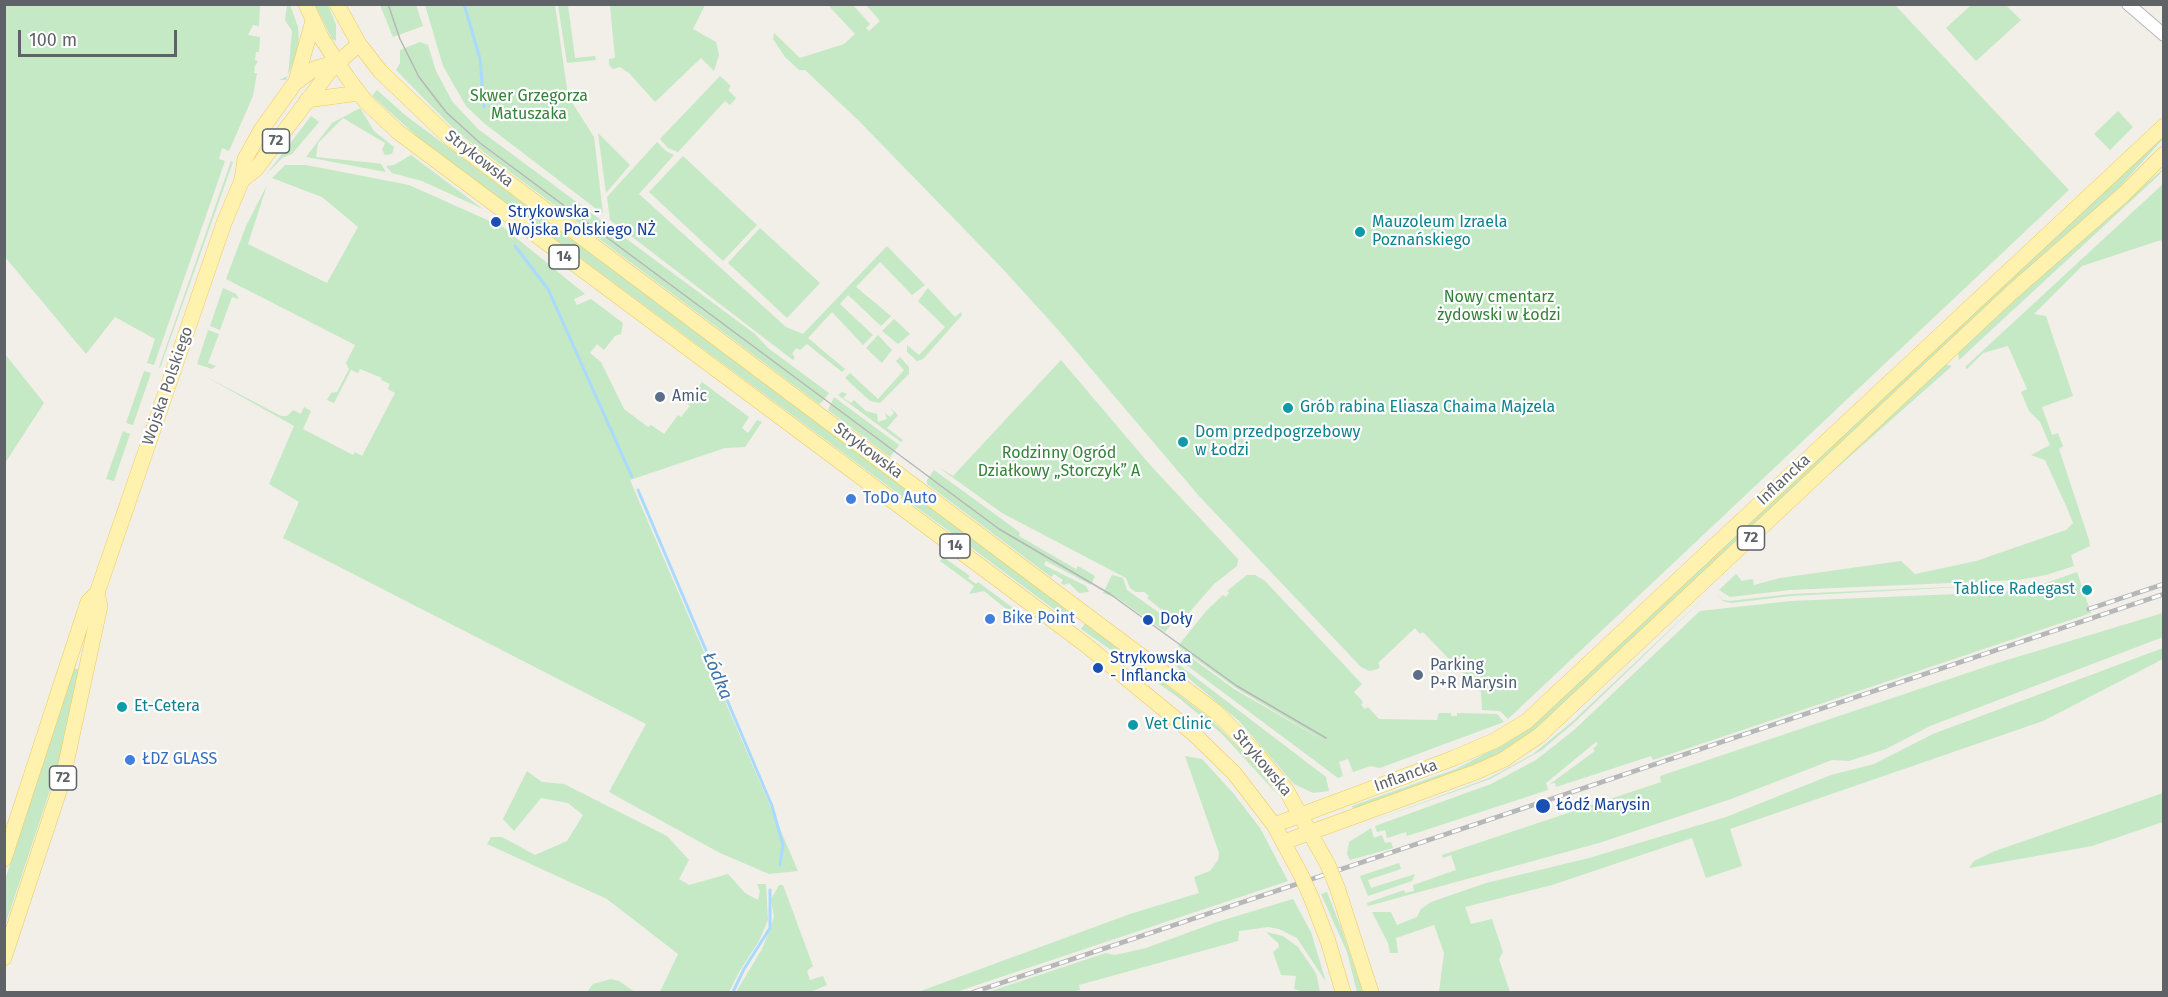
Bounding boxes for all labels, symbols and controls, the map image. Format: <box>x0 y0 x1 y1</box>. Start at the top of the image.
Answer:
scale bar <box>21 18 180 56</box>
text: 100 m <box>29 29 77 51</box>
park label: Skwer Grzegorza Matuszaka <box>470 87 588 125</box>
street label: Strykowska <box>441 126 517 192</box>
road number: 72 <box>262 129 290 153</box>
place label: Strykowska - Wojska Polskiego NŻ <box>508 203 656 241</box>
place label: Mauzoleum Izraela Poznańskiego <box>1372 213 1507 251</box>
marker: Strykowska - Wojska Polskiego NŻ <box>489 215 503 229</box>
marker: Mauzoleum Izraela Poznańskiego <box>1353 225 1367 239</box>
road number: 14 <box>549 245 579 269</box>
park label: Nowy cmentarz żydowski w Łodzi <box>1437 288 1561 326</box>
street label: Wojska Polskiego <box>139 324 197 448</box>
place label: Amic <box>672 387 707 407</box>
marker: Amic <box>653 390 667 404</box>
place label: Grób rabina Eliasza Chaima Majzela <box>1300 398 1555 418</box>
marker: Grób rabina Eliasza Chaima Majzela <box>1281 401 1295 415</box>
street label: Strykowska <box>830 419 906 483</box>
place label: Dom przedpogrzebowy w Łodzi <box>1195 423 1360 461</box>
marker: Dom przedpogrzebowy w Łodzi <box>1176 435 1190 449</box>
park label: Rodzinny Ogród Działkowy „Storczyk” A <box>978 444 1140 482</box>
street label: Inflancka <box>1753 451 1815 509</box>
place label: ToDo Auto <box>863 489 937 509</box>
marker: ToDo Auto <box>844 492 858 506</box>
road number: 72 <box>1738 526 1764 550</box>
road number: 14 <box>940 534 970 558</box>
place label: Tablice Radegast <box>1954 580 2075 600</box>
marker: Tablice Radegast <box>2080 583 2094 597</box>
place label: Bike Point <box>1002 609 1075 629</box>
place label: Doły <box>1160 610 1193 630</box>
marker: Bike Point <box>983 612 997 626</box>
marker: Doły <box>1141 613 1155 627</box>
water label: Łódka <box>697 649 737 703</box>
place label: Strykowska - Inflancka <box>1110 649 1192 687</box>
place label: Parking P+R Marysin <box>1430 656 1517 694</box>
marker: Strykowska - Inflancka <box>1091 661 1105 675</box>
marker: Parking P+R Marysin <box>1411 668 1425 682</box>
place label: Et-Cetera <box>134 697 200 717</box>
marker: Et-Cetera <box>115 700 129 714</box>
place label: Vet Clinic <box>1145 715 1212 735</box>
marker: Vet Clinic <box>1126 718 1140 732</box>
street label: Strykowska <box>1228 726 1296 800</box>
place label: ŁDZ GLASS <box>142 750 217 770</box>
marker: ŁDZ GLASS <box>123 753 137 767</box>
street label: Inflancka <box>1372 756 1440 796</box>
road number: 72 <box>50 766 76 790</box>
place label: Łódź Marysin <box>1556 796 1650 816</box>
marker: Łódź Marysin <box>1534 797 1552 815</box>

